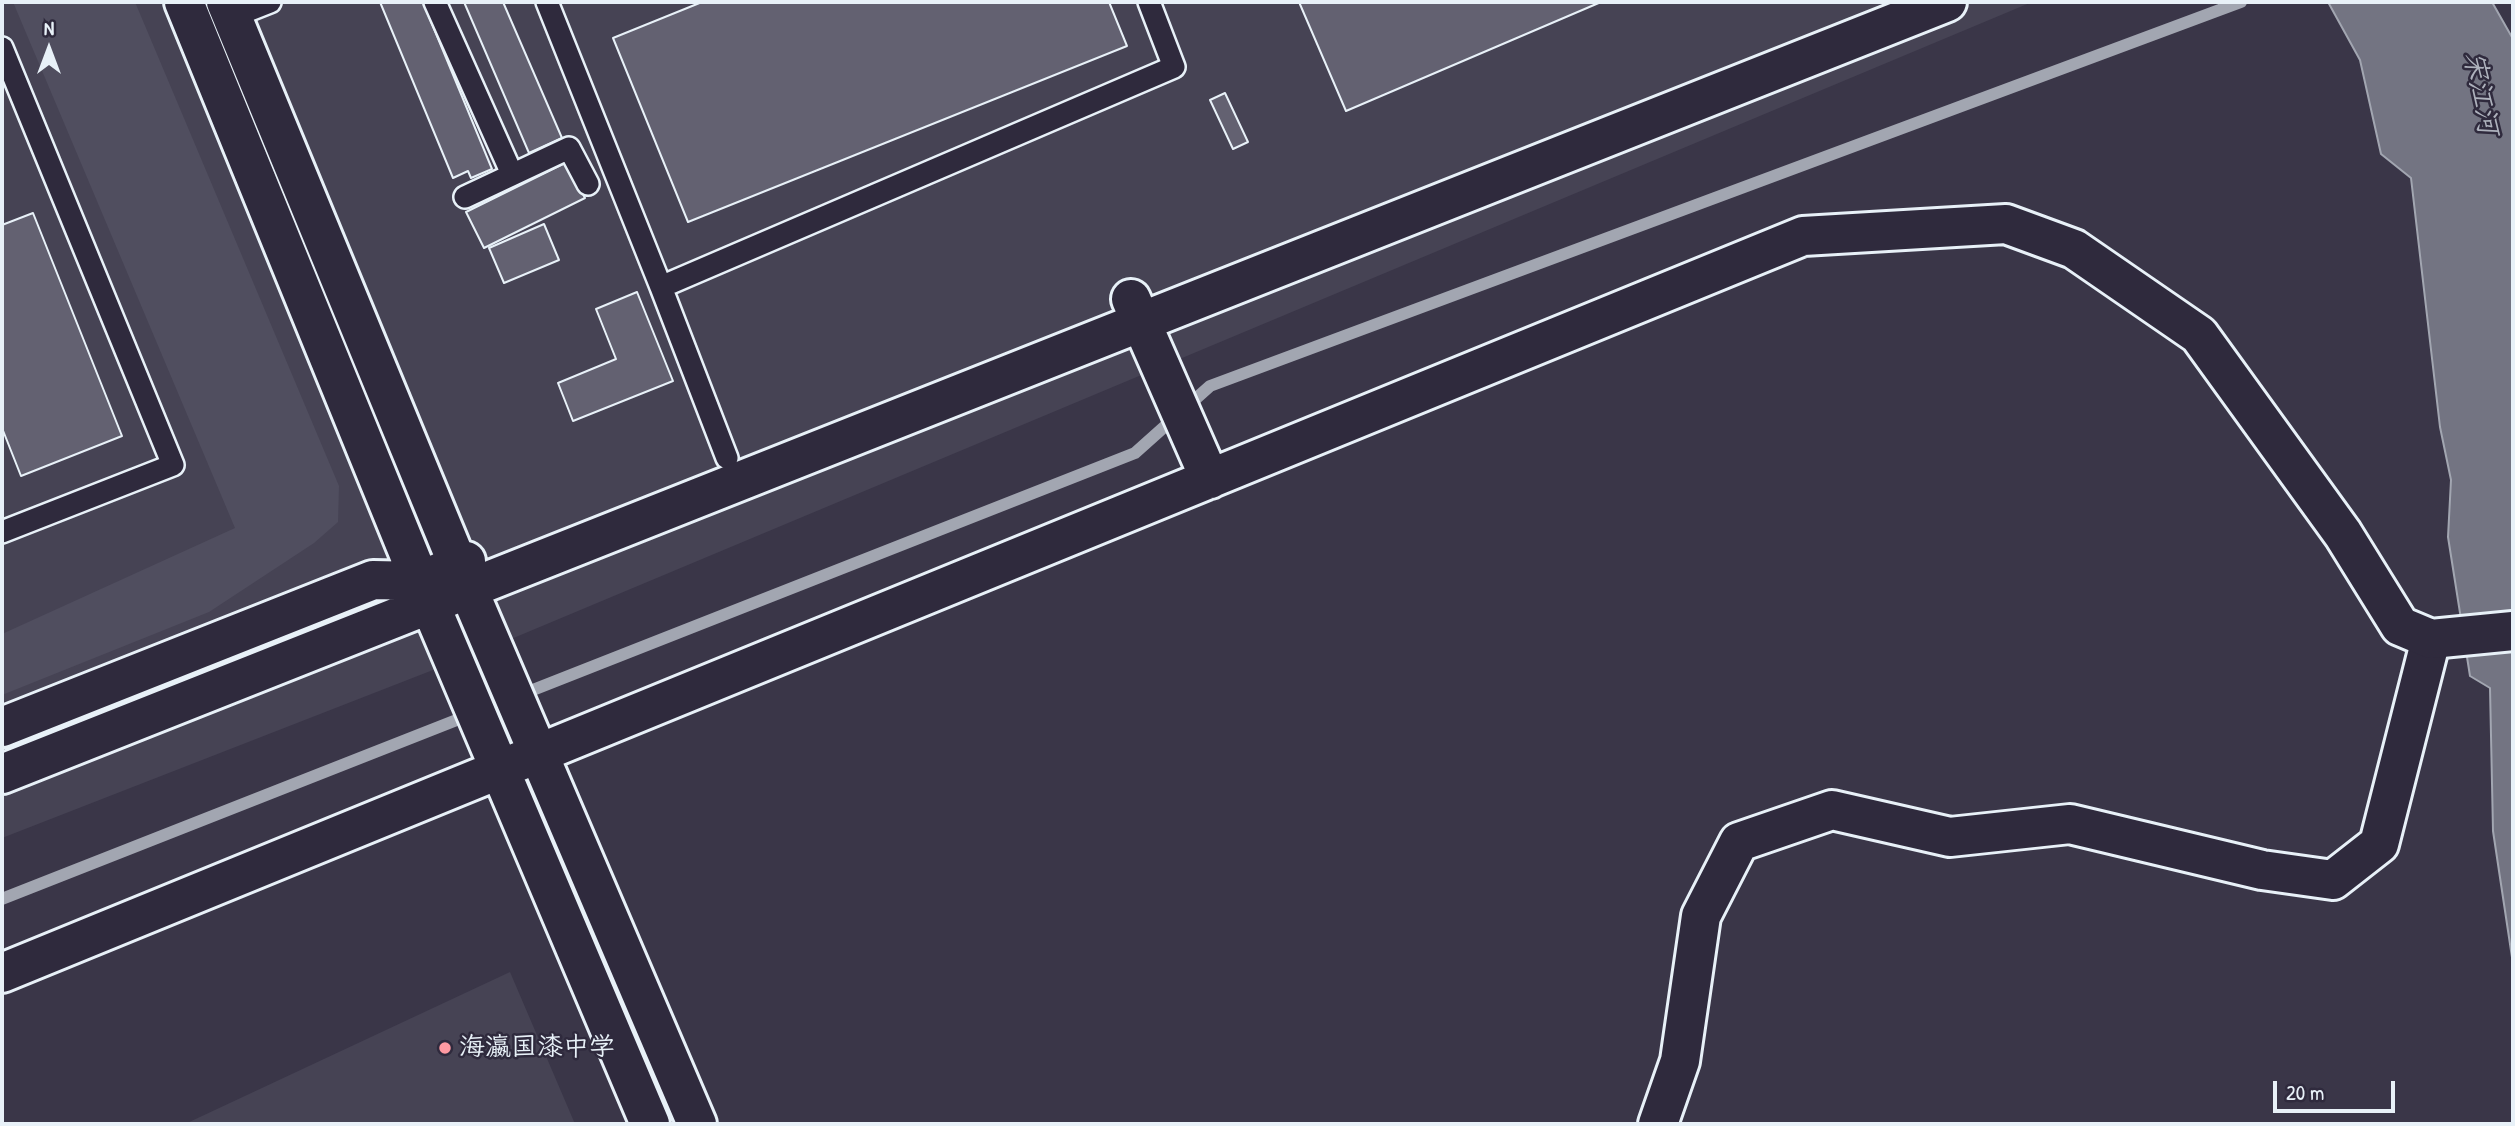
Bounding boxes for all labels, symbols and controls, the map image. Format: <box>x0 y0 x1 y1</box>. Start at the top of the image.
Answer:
north arrow <box>14 14 84 84</box>
text: N <box>44 15 54 41</box>
water label: 宋江河 <box>2455 49 2505 137</box>
place label: 海瀛国漆中学 <box>459 1032 615 1064</box>
marker: 海瀛国漆中学 <box>437 1040 453 1056</box>
scale bar <box>2277 1066 2400 1110</box>
text: 20 m <box>2286 1078 2324 1107</box>

